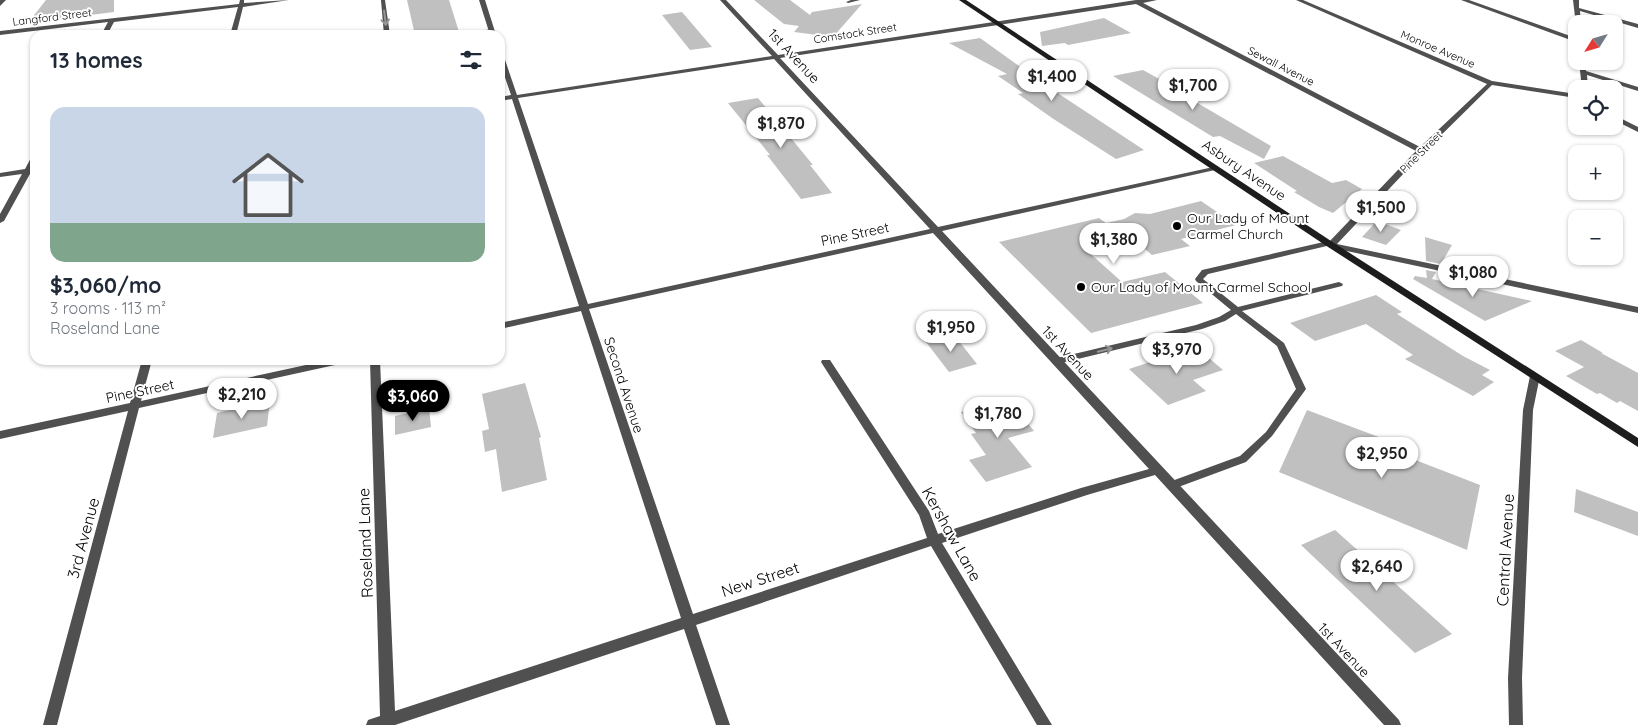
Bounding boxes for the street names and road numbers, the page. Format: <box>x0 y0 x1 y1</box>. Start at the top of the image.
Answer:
street label: Langford Street <box>12 5 93 29</box>
street label: Comstock Street <box>812 19 898 46</box>
street label: 1st Avenue <box>764 25 824 87</box>
street label: Monroe Avenue <box>1399 27 1477 71</box>
street label: Sewall Avenue <box>1245 43 1317 89</box>
street label: Pine Street <box>1397 128 1445 176</box>
street label: Asbury Avenue <box>1199 135 1289 205</box>
street label: Pine Street <box>819 218 891 250</box>
street label: 1st Avenue <box>1038 322 1098 384</box>
street label: Second Avenue <box>600 335 648 435</box>
street label: Pine Street <box>104 375 176 407</box>
street label: Kershaw Lane <box>918 483 986 585</box>
street label: Roseland Lane <box>353 488 377 598</box>
street label: Central Avenue <box>1492 493 1518 607</box>
street label: 3rd Avenue <box>63 495 103 581</box>
street label: New Street <box>718 557 802 601</box>
street label: 1st Avenue <box>1314 619 1374 681</box>

